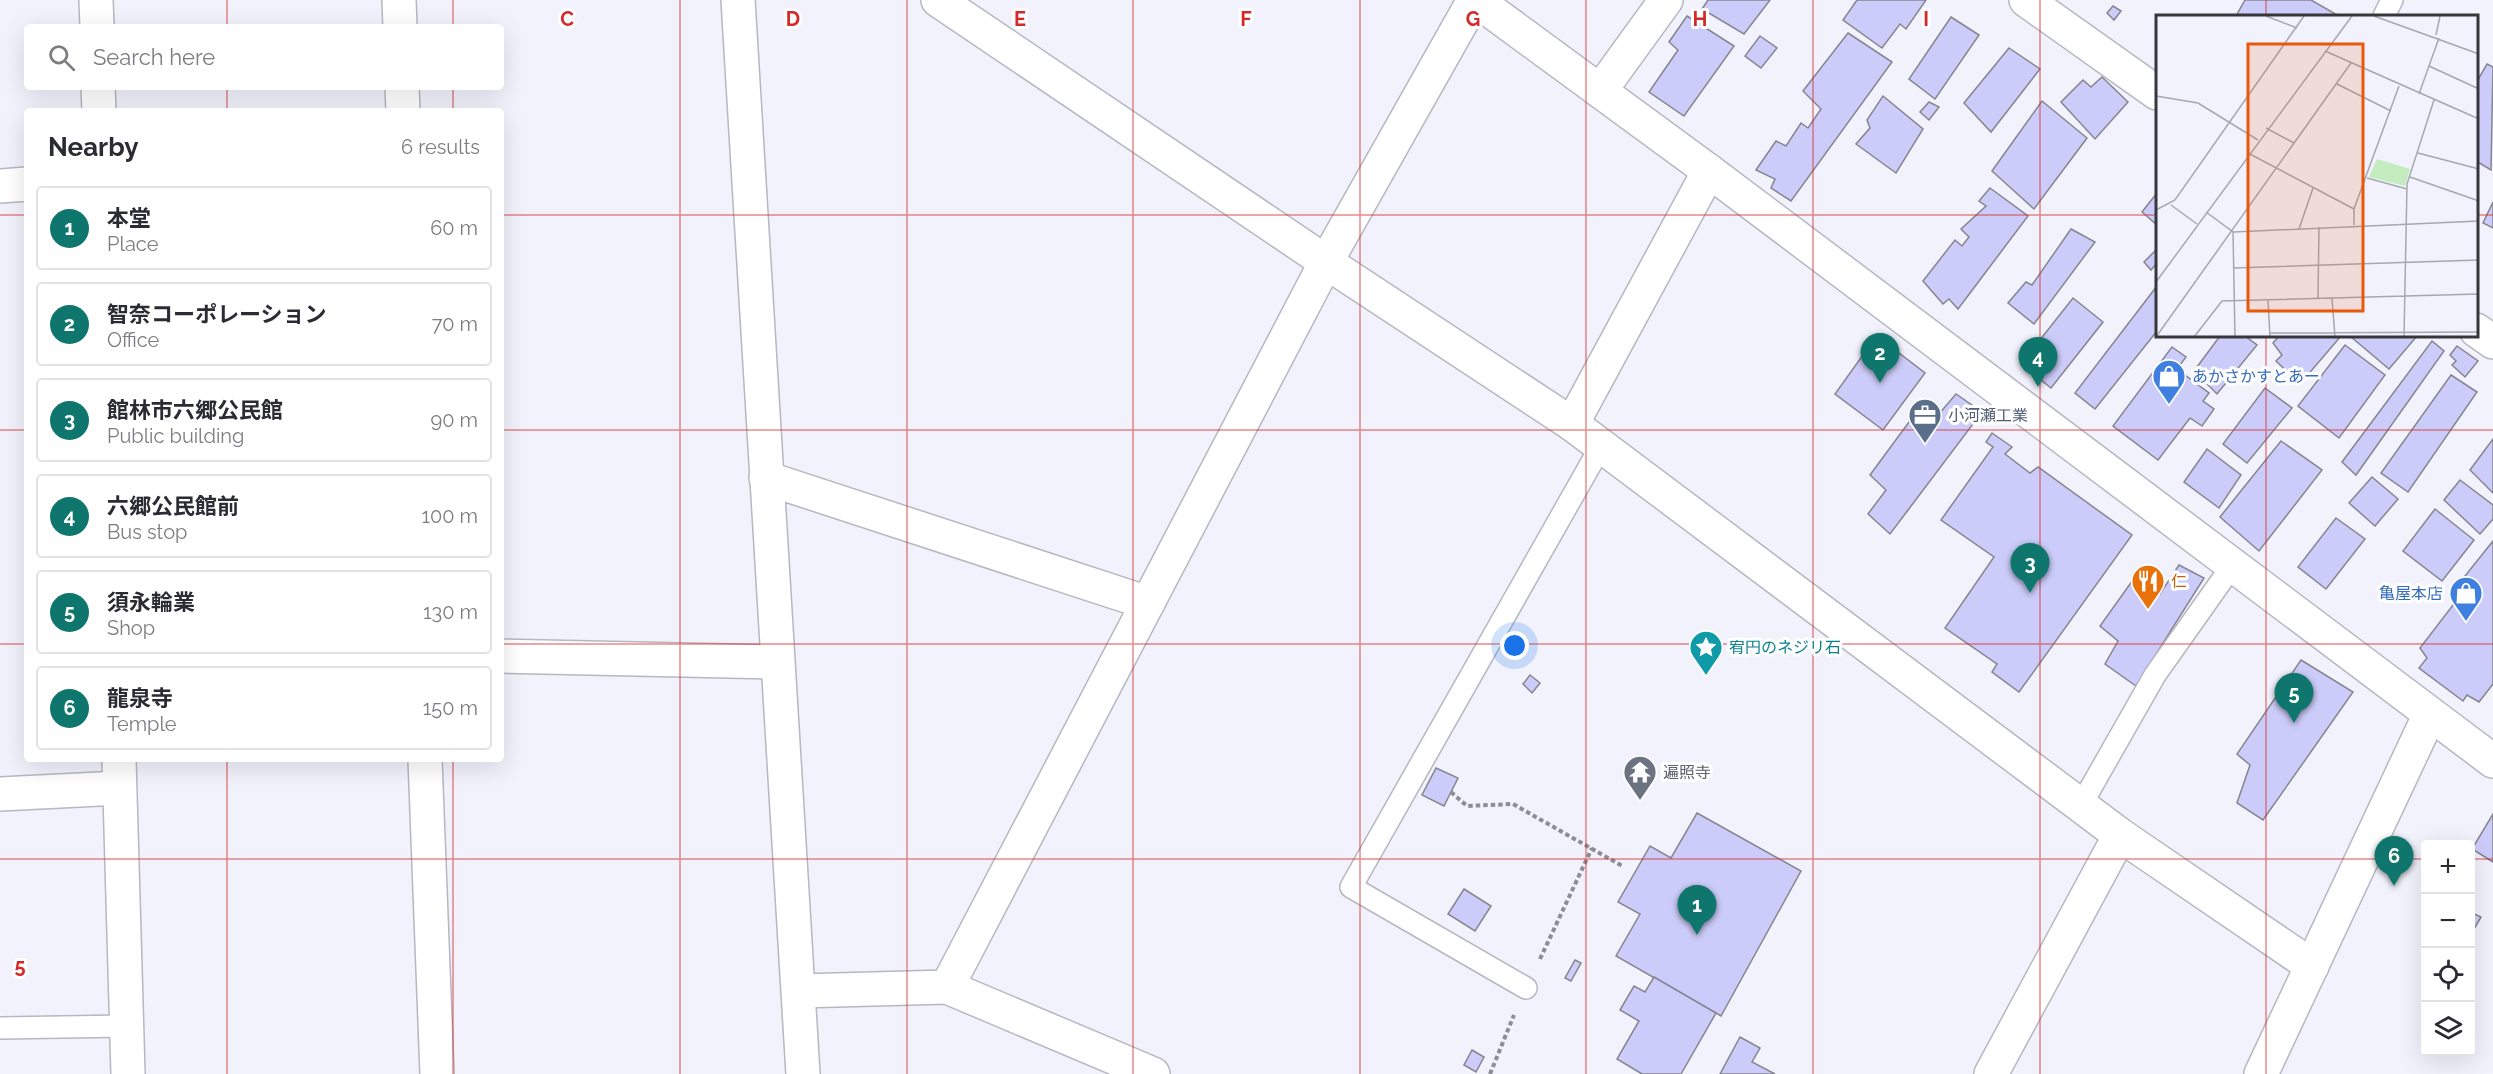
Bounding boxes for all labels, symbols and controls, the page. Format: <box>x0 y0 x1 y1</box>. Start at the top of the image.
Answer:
text: C <box>560 7 574 31</box>
text: D <box>786 7 800 31</box>
text: E <box>1014 7 1026 31</box>
text: F <box>1240 7 1252 31</box>
text: G <box>1466 7 1480 31</box>
text: H <box>1693 7 1707 31</box>
text: I <box>1923 7 1929 31</box>
inset map <box>2156 15 2478 338</box>
search box <box>24 24 504 90</box>
icon: search <box>45 41 78 74</box>
text: Search here <box>93 44 215 70</box>
text: Nearby <box>48 132 138 162</box>
text: 6 results <box>401 135 480 159</box>
text: 本堂 <box>107 205 151 231</box>
text: 1 <box>65 216 74 240</box>
text: 60 m <box>430 216 478 240</box>
text: Place <box>107 232 158 256</box>
text: 智奈コーポレーション <box>107 301 327 327</box>
text: 2 <box>64 312 75 336</box>
text: 70 m <box>432 312 478 336</box>
text: Office <box>107 328 159 352</box>
pin: 2 <box>1860 334 1900 383</box>
pin: 4 <box>2018 338 2058 387</box>
shop icon: あかさかすとあー <box>2151 358 2187 405</box>
place label: あかさかすとあー <box>2192 367 2320 386</box>
text: 館林市六郷公民館 <box>107 397 283 423</box>
office icon: 小河瀬工業 <box>1907 397 1943 444</box>
place label: 小河瀬工業 <box>1948 406 2028 425</box>
text: 3 <box>64 408 75 432</box>
text: 90 m <box>431 408 478 432</box>
text: Public building <box>107 424 244 448</box>
text: 六郷公民館前 <box>107 493 239 519</box>
text: 4 <box>64 504 75 528</box>
text: 100 m <box>421 504 478 528</box>
text: Bus stop <box>107 520 187 544</box>
pin: 3 <box>2010 544 2050 593</box>
restaurant icon: 仁 <box>2130 563 2166 610</box>
place label: 仁 <box>2171 572 2187 591</box>
shop icon: 亀屋本店 <box>2448 575 2484 622</box>
place label: 亀屋本店 <box>2379 584 2443 603</box>
text: 須永輪業 <box>107 589 195 615</box>
text: 5 <box>64 600 75 624</box>
text: 130 m <box>423 600 478 624</box>
text: Shop <box>107 616 155 640</box>
place icon: 宥円のネジリ石 <box>1688 629 1724 676</box>
your location <box>1500 631 1529 660</box>
place label: 宥円のネジリ石 <box>1729 638 1841 657</box>
pin: 5 <box>2274 674 2314 723</box>
text: 龍泉寺 <box>107 685 173 711</box>
text: 6 <box>63 696 76 720</box>
text: 150 m <box>423 696 478 720</box>
text: Temple <box>107 712 177 736</box>
temple icon: 遍照寺 <box>1622 754 1658 801</box>
place label: 遍照寺 <box>1663 763 1711 782</box>
pin: 6 <box>2374 836 2414 886</box>
map controls <box>2421 840 2475 1056</box>
button: + <box>2421 840 2475 894</box>
pin: 1 <box>1678 886 1716 935</box>
button: − <box>2421 894 2475 948</box>
button: locate <box>2421 948 2475 1002</box>
text: 5 <box>14 954 26 978</box>
button: layers <box>2421 1002 2475 1056</box>

